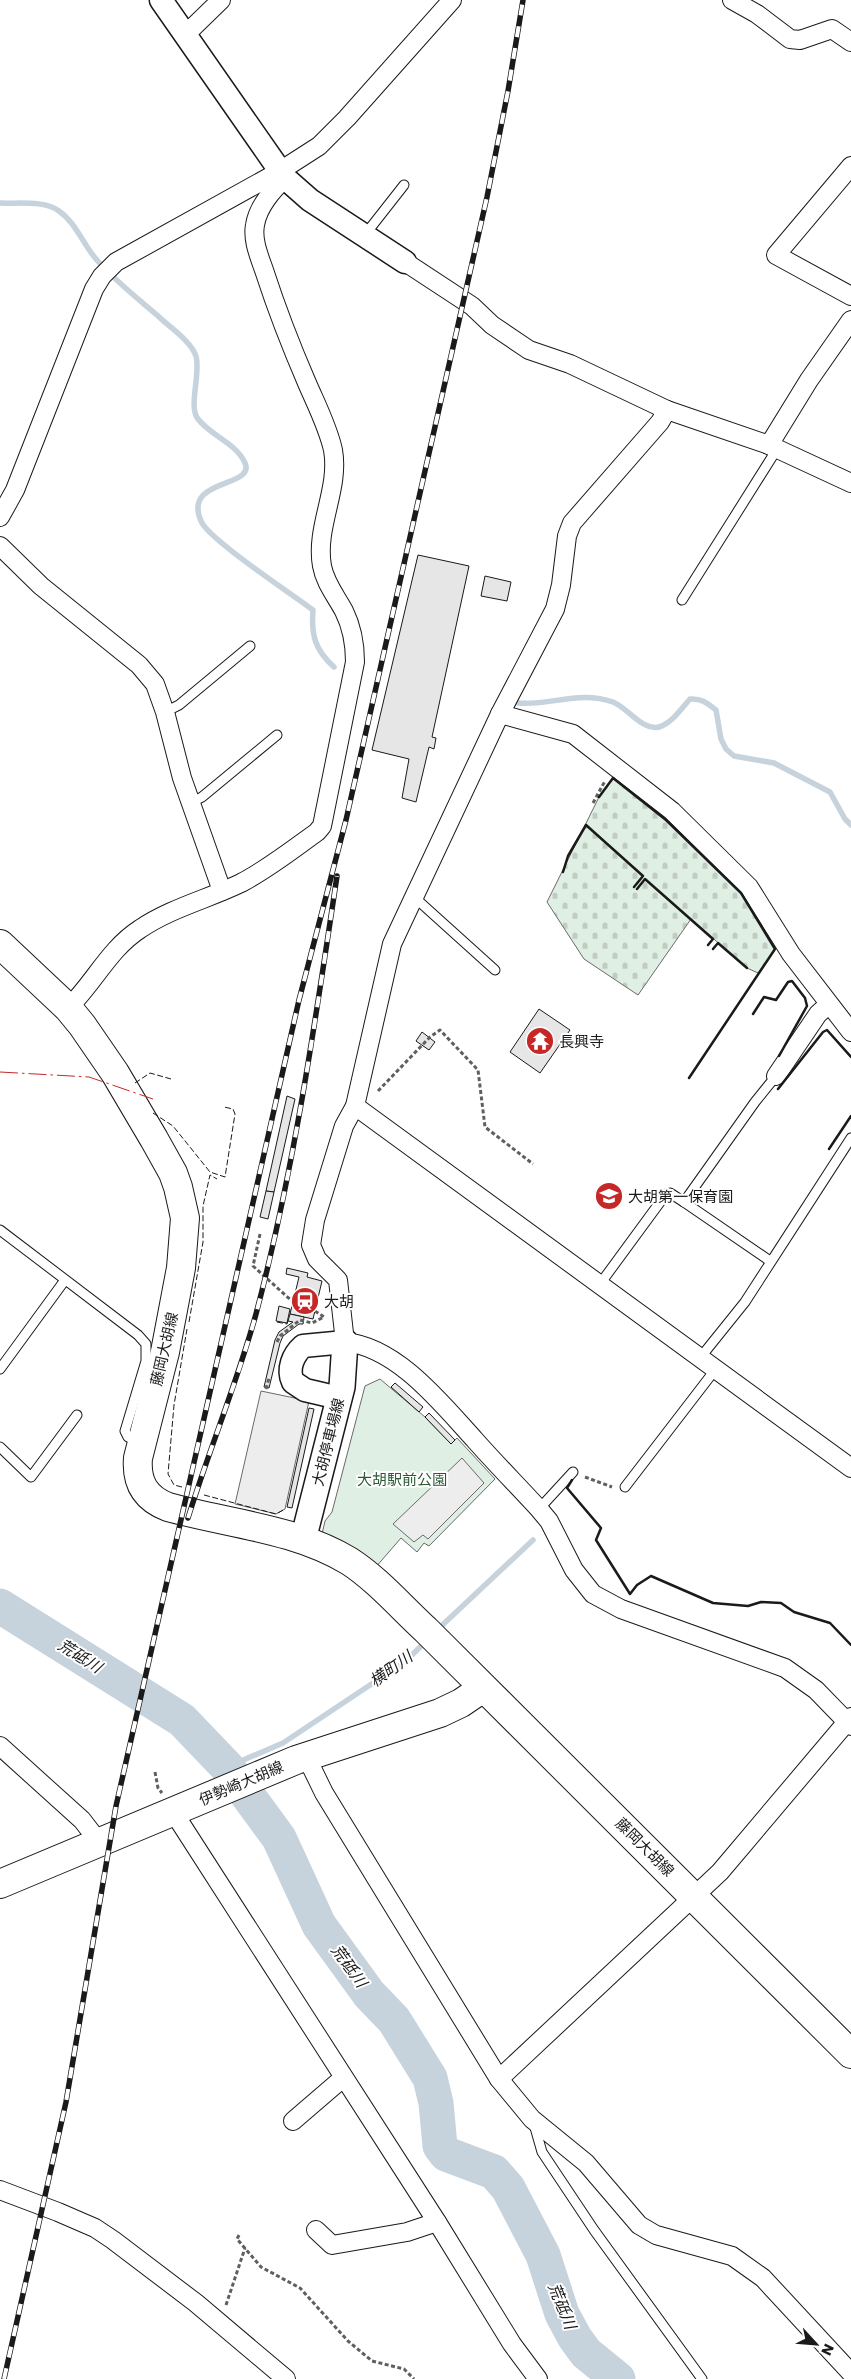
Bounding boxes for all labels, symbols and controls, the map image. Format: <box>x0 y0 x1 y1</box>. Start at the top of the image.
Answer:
temple icon: 長興寺 <box>525 1026 555 1056</box>
place label: 長興寺 <box>559 1031 604 1052</box>
school or university icon: 大胡第一保育園 <box>594 1181 624 1211</box>
place label: 大胡第一保育園 <box>628 1186 733 1207</box>
station icon: 大胡 <box>290 1286 320 1316</box>
place label: 大胡 <box>324 1291 354 1312</box>
street label: 藤岡大胡線 <box>145 1310 183 1388</box>
street label: 大胡停車場線 <box>307 1396 349 1488</box>
park label: 大胡駅前公園 <box>357 1469 447 1490</box>
water label: 荒砥川 <box>54 1634 108 1680</box>
water label: 横町川 <box>365 1644 419 1692</box>
street label: 伊勢崎大胡線 <box>195 1756 287 1810</box>
street label: 藤岡大胡線 <box>611 1813 679 1881</box>
water label: 荒砥川 <box>326 1940 374 1994</box>
water label: 荒砥川 <box>542 2279 582 2334</box>
north arrow <box>791 2319 841 2369</box>
text: N <box>816 2341 839 2359</box>

